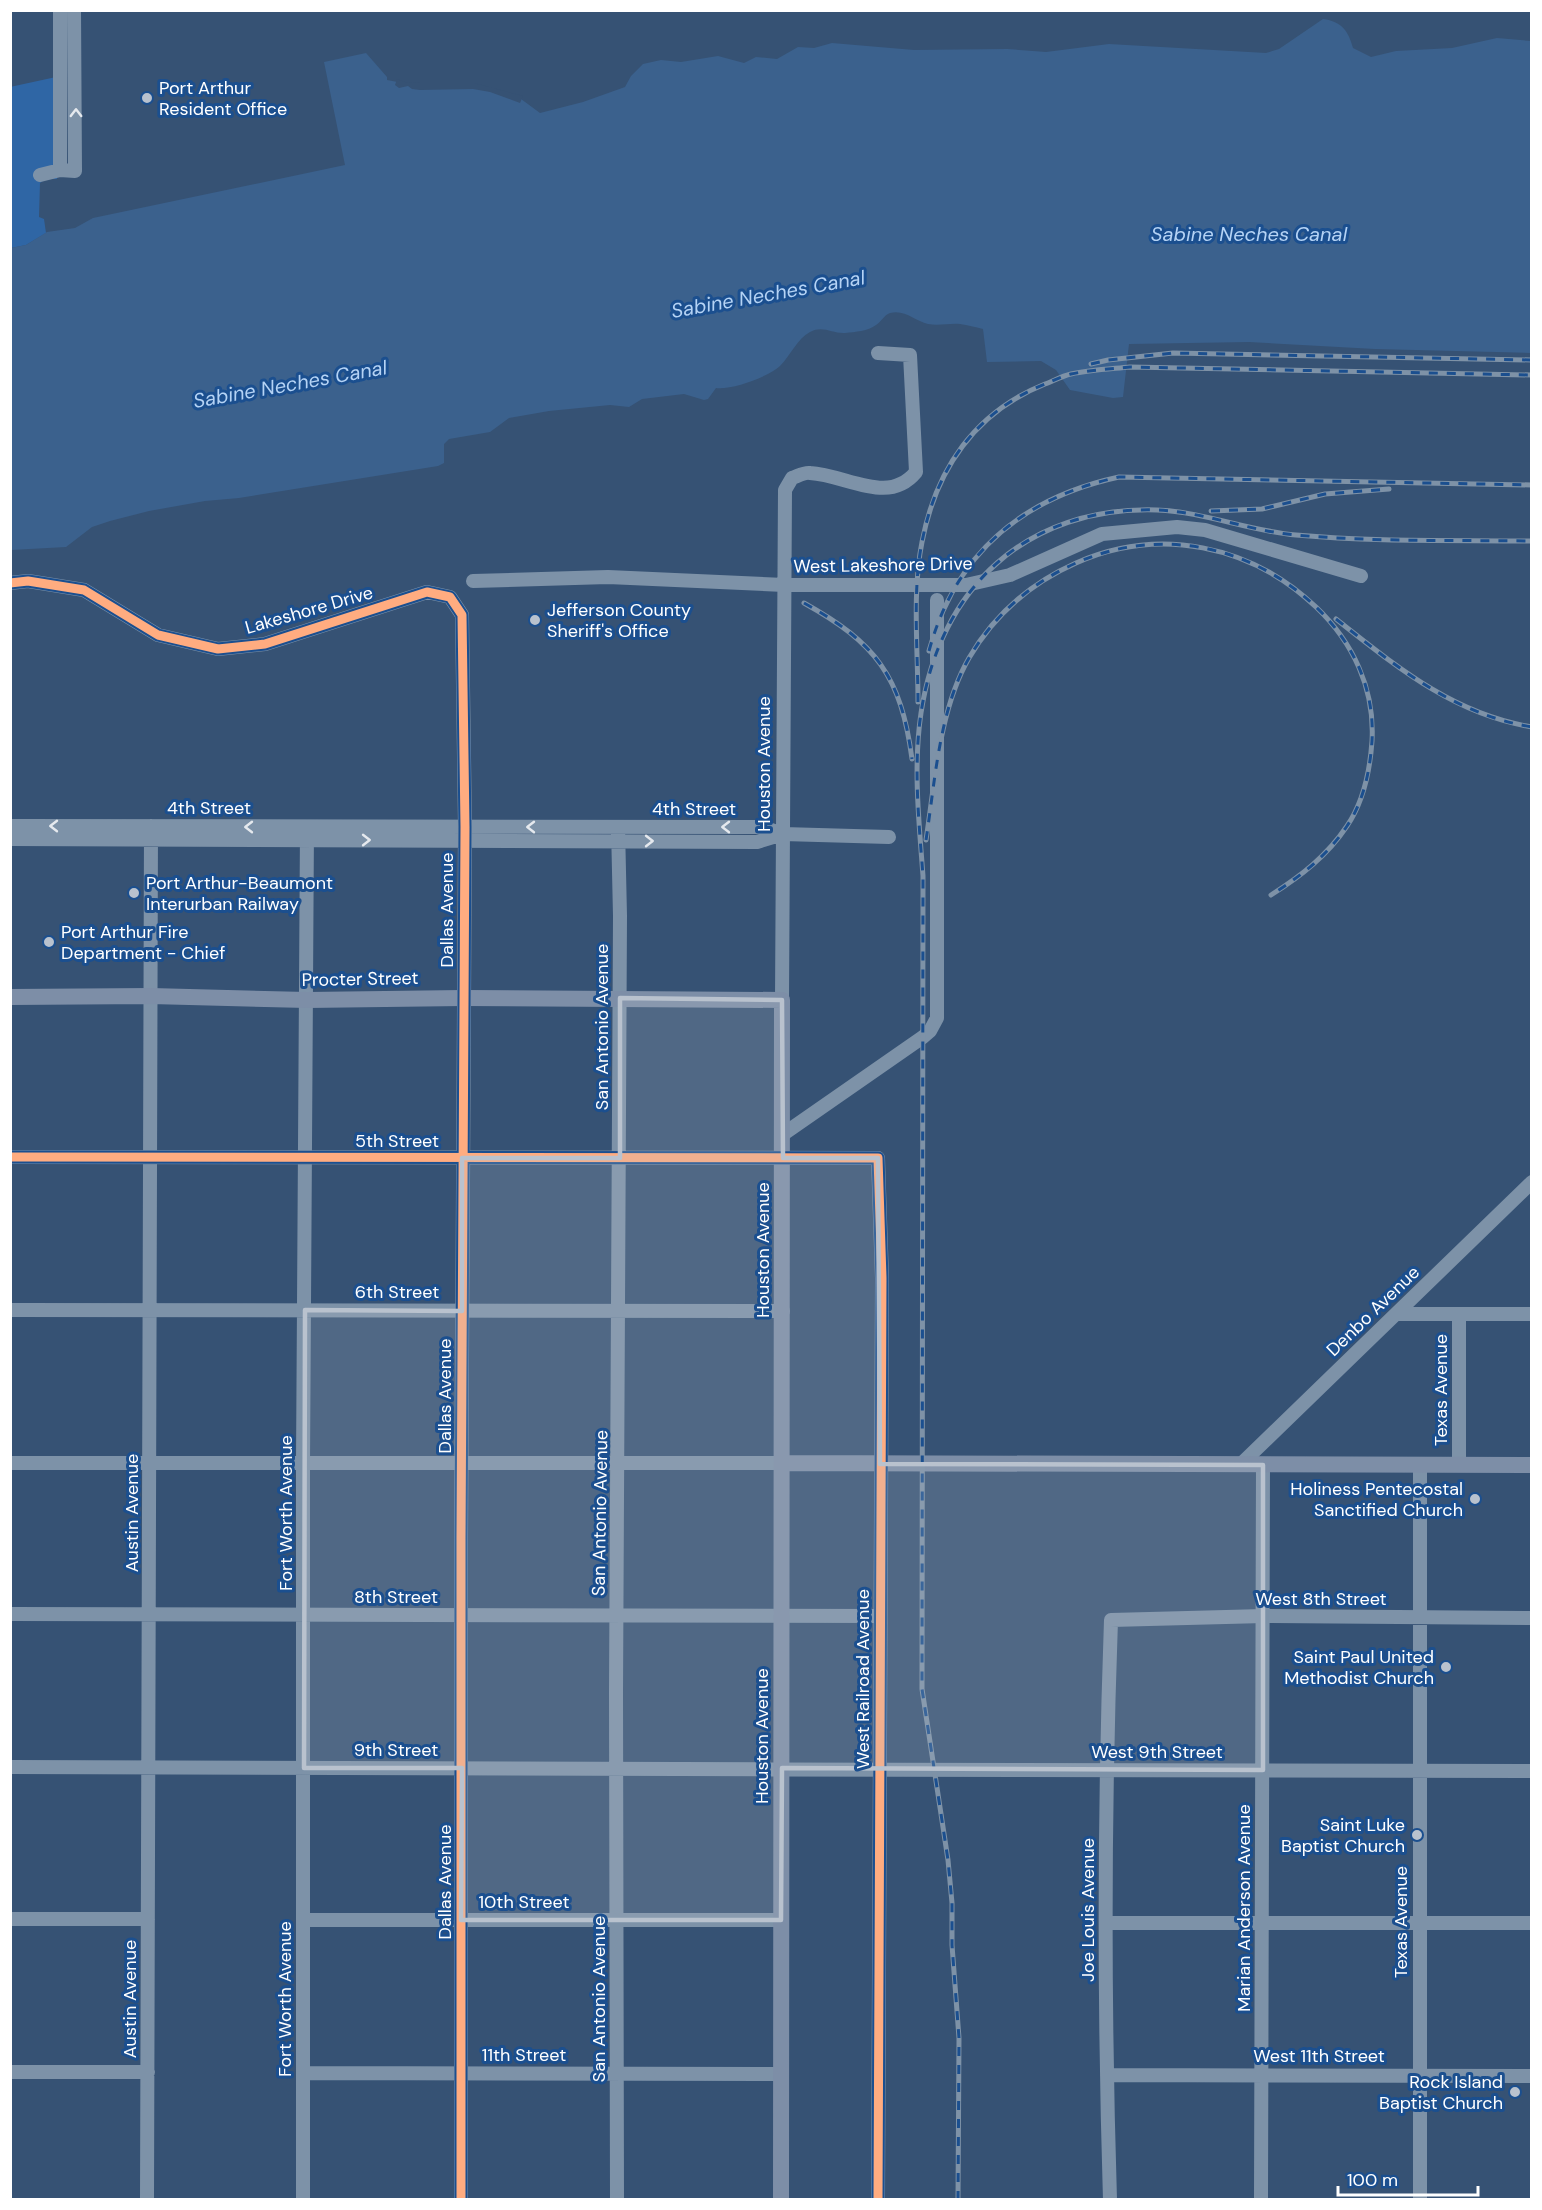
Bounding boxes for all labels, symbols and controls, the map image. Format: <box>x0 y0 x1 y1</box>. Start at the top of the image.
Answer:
place label: Port Arthur Resident Office <box>159 76 287 121</box>
marker: Port Arthur Resident Office <box>140 91 154 105</box>
one-way arrow <box>70 108 82 117</box>
water label: Sabine Neches Canal <box>1151 221 1348 247</box>
water label: Sabine Neches Canal <box>669 264 867 324</box>
water label: Sabine Neches Canal <box>191 354 389 414</box>
street label: West Lakeshore Drive <box>793 551 973 579</box>
street label: Lakeshore Drive <box>242 580 376 640</box>
place label: Jefferson County Sheriff's Office <box>547 598 691 643</box>
marker: Jefferson County Sheriff's Office <box>528 613 542 627</box>
street label: Houston Avenue <box>752 696 776 832</box>
street label: 4th Street <box>167 796 251 820</box>
street label: 4th Street <box>652 797 736 821</box>
one-way arrow <box>49 820 58 832</box>
one-way arrow <box>244 821 253 833</box>
one-way arrow <box>527 821 536 833</box>
one-way arrow <box>722 821 731 833</box>
one-way arrow <box>361 834 370 846</box>
one-way arrow <box>644 835 653 847</box>
street label: Dallas Avenue <box>435 853 459 967</box>
place label: Port Arthur-Beaumont Interurban Railway <box>146 871 333 916</box>
marker: Port Arthur-Beaumont Interurban Railway <box>127 886 141 900</box>
place label: Port Arthur Fire Department - Chief <box>61 920 225 965</box>
marker: Port Arthur Fire Department - Chief <box>42 935 56 949</box>
street label: San Antonio Avenue <box>590 944 614 1110</box>
street label: Procter Street <box>301 966 419 992</box>
street label: 5th Street <box>355 1129 439 1153</box>
street label: Houston Avenue <box>751 1182 775 1318</box>
street label: Denbo Avenue <box>1321 1260 1425 1362</box>
street label: 6th Street <box>355 1280 439 1304</box>
street label: Texas Avenue <box>1429 1334 1453 1446</box>
street label: Dallas Avenue <box>433 1339 457 1453</box>
street label: San Antonio Avenue <box>587 1430 613 1596</box>
street label: Fort Worth Avenue <box>274 1435 298 1591</box>
street label: Austin Avenue <box>120 1454 144 1572</box>
place label: Holiness Pentecostal Sanctified Church <box>1290 1477 1463 1522</box>
marker: Holiness Pentecostal Sanctified Church <box>1468 1492 1482 1506</box>
street label: 8th Street <box>354 1585 438 1609</box>
street label: West 8th Street <box>1255 1587 1387 1611</box>
street label: West Railroad Avenue <box>851 1589 875 1769</box>
place label: Saint Paul United Methodist Church <box>1284 1645 1434 1690</box>
marker: Saint Paul United Methodist Church <box>1439 1660 1453 1674</box>
street label: Houston Avenue <box>750 1668 774 1804</box>
street label: 9th Street <box>354 1738 438 1762</box>
street label: West 9th Street <box>1091 1740 1223 1764</box>
street label: Marian Anderson Avenue <box>1232 1804 1256 2012</box>
place label: Saint Luke Baptist Church <box>1281 1813 1405 1858</box>
street label: Dallas Avenue <box>433 1825 457 1939</box>
marker: Saint Luke Baptist Church <box>1410 1828 1424 1842</box>
street label: Joe Louis Avenue <box>1076 1838 1100 1982</box>
street label: Texas Avenue <box>1389 1866 1413 1978</box>
street label: 10th Street <box>478 1890 570 1914</box>
street label: San Antonio Avenue <box>587 1916 611 2082</box>
street label: Fort Worth Avenue <box>273 1921 297 2077</box>
street label: Austin Avenue <box>118 1940 142 2058</box>
street label: 11th Street <box>482 2043 566 2067</box>
street label: West 11th Street <box>1253 2044 1385 2068</box>
place label: Rock Island Baptist Church <box>1379 2070 1503 2115</box>
marker: Rock Island Baptist Church <box>1508 2085 1522 2099</box>
scale bar <box>1338 2159 1478 2197</box>
text: 100 m <box>1347 2168 1398 2192</box>

